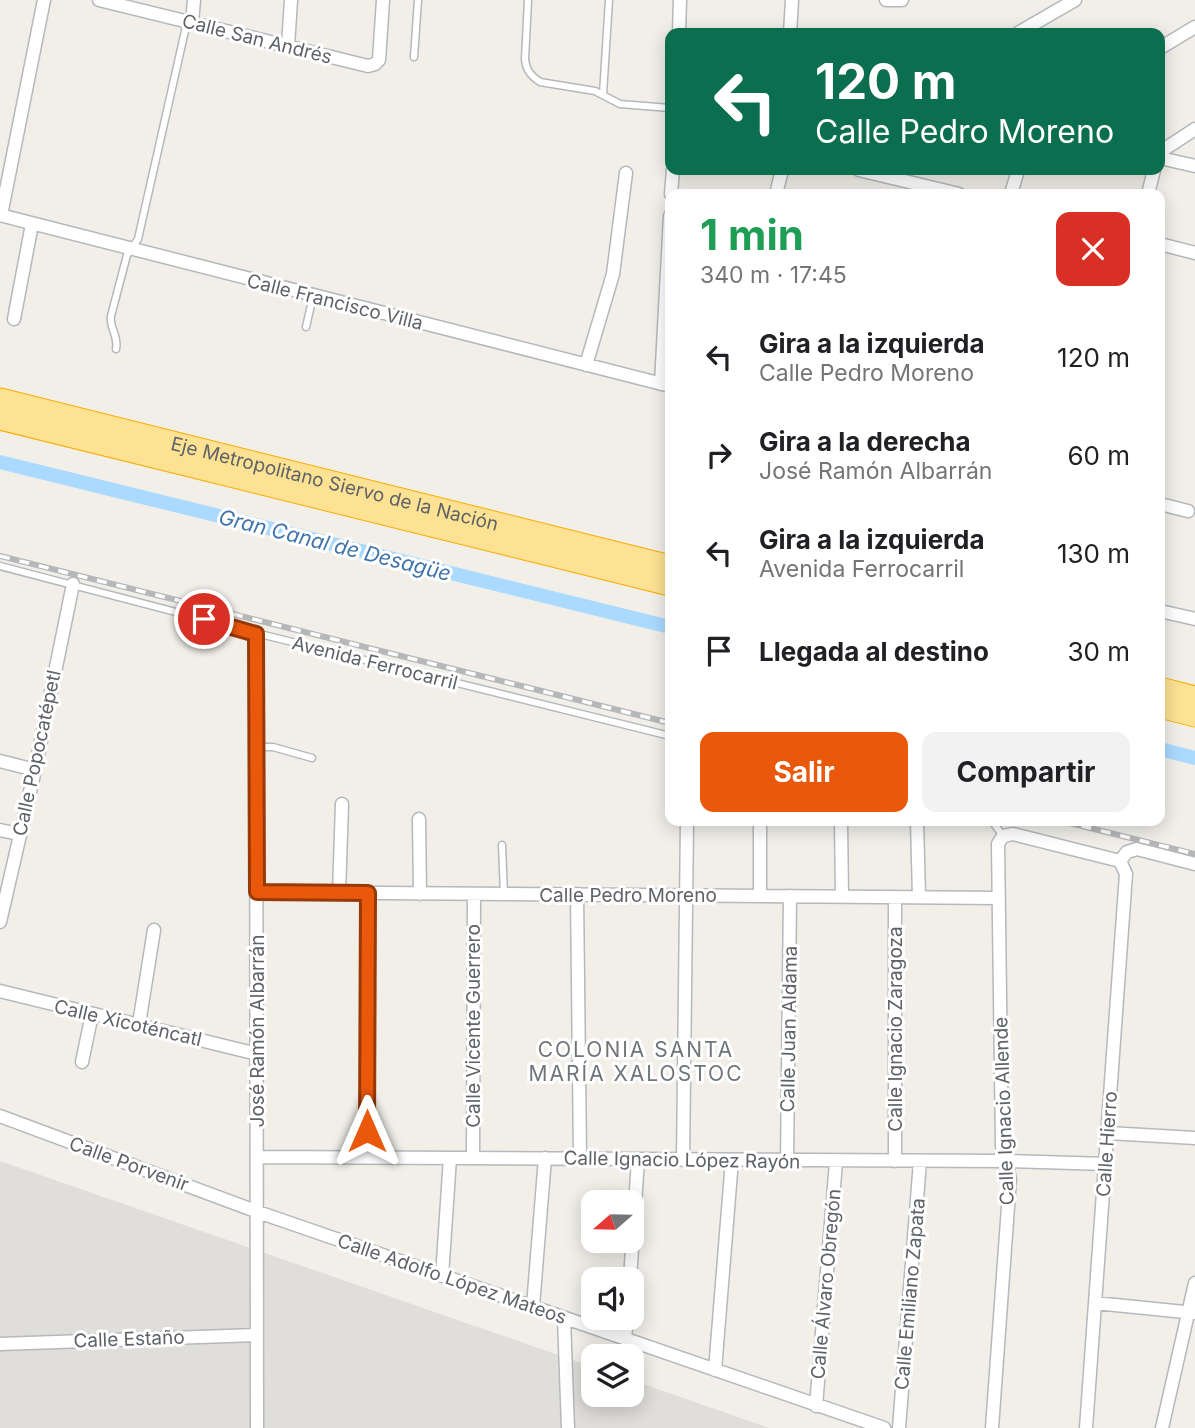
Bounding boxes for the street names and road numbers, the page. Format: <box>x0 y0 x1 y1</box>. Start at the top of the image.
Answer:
street label: Calle San Andrés <box>180 9 334 69</box>
street label: Calle Francisco Villa <box>245 269 425 335</box>
street label: Eje Metropolitano Siervo de la Nación <box>169 432 501 535</box>
street label: Avenida Ferrocarril <box>290 631 460 695</box>
street label: Calle Popocatépetl <box>8 668 66 838</box>
street label: Calle Pedro Moreno <box>539 884 717 907</box>
street label: Calle Vicente Guerrero <box>462 924 485 1128</box>
street label: Calle Ignacio Zaragoza <box>884 926 907 1132</box>
street label: José Ramón Albarrán <box>246 935 269 1127</box>
street label: Calle Juan Aldama <box>776 945 802 1113</box>
street label: Calle Xicoténcatl <box>52 995 204 1051</box>
street label: Calle Ignacio Allende <box>989 1016 1019 1206</box>
street label: Calle Hierro <box>1092 1090 1122 1198</box>
street label: Calle Porvenir <box>66 1132 192 1196</box>
street label: Calle Ignacio López Rayón <box>563 1146 801 1174</box>
street label: Calle Álvaro Obregón <box>805 1188 846 1380</box>
street label: Calle Emiliano Zapata <box>890 1197 930 1391</box>
street label: Calle Adolfo López Mateos <box>334 1229 570 1329</box>
street label: Calle Estaño <box>73 1326 185 1352</box>

